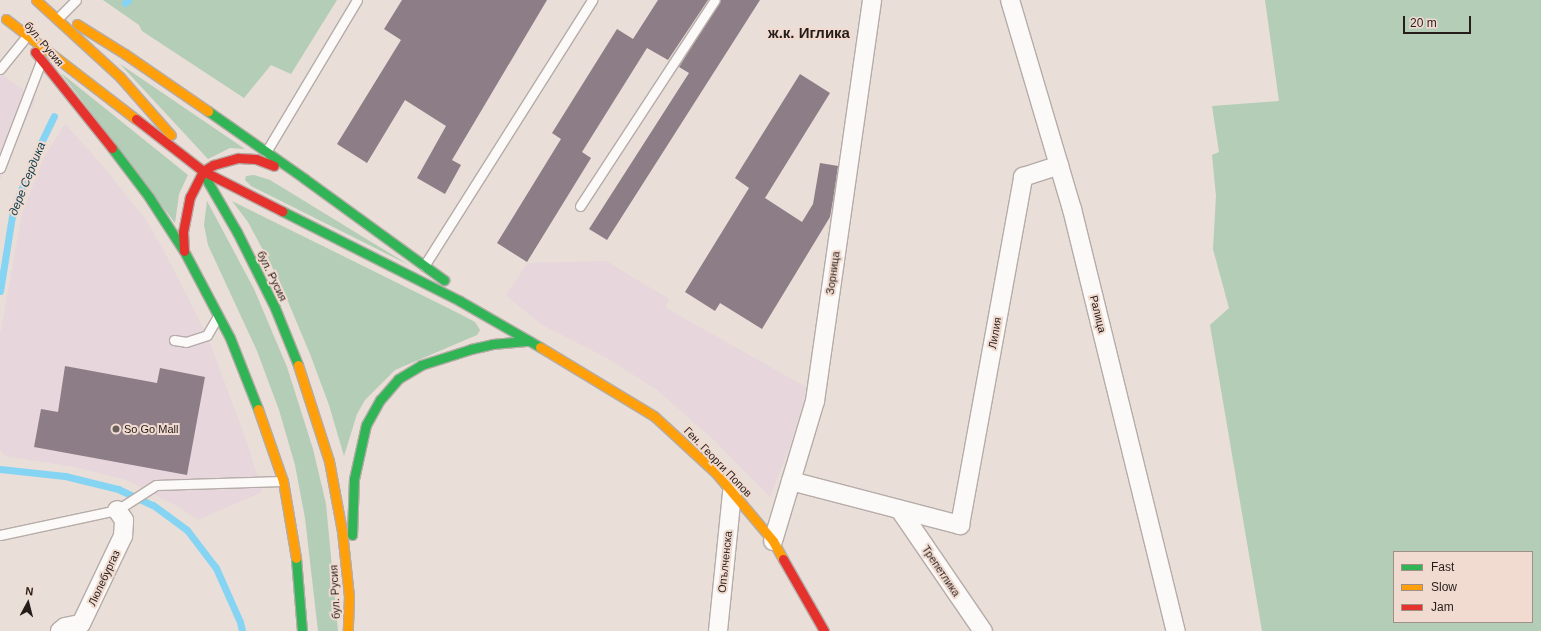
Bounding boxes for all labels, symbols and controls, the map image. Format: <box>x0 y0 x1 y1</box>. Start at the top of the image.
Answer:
scale bar <box>1405 8 1473 34</box>
text: 20 m <box>1410 16 1437 30</box>
street label: бул. Русия <box>22 19 66 69</box>
district label: ж.к. Иглика <box>768 24 850 42</box>
water label: дере Сердика <box>7 140 49 218</box>
street label: бул. Русия <box>254 249 290 303</box>
street label: Зорница <box>823 251 843 295</box>
street label: Ралица <box>1087 294 1109 334</box>
street label: Лилия <box>986 316 1004 350</box>
place label: So Go Mall <box>124 422 178 436</box>
marker: So Go Mall <box>111 424 121 434</box>
street label: Ген. Георги Попов <box>681 424 755 500</box>
street label: Опълченска <box>715 530 735 594</box>
street label: Трепетлика <box>919 543 963 599</box>
street label: Люлебургаз <box>85 548 123 608</box>
legend <box>1393 551 1533 623</box>
text: Fast <box>1431 560 1454 574</box>
street label: бул. Русия <box>327 565 343 619</box>
text: Slow <box>1431 580 1457 594</box>
north arrow <box>8 583 48 623</box>
text: N <box>25 585 34 598</box>
text: Jam <box>1431 600 1454 614</box>

